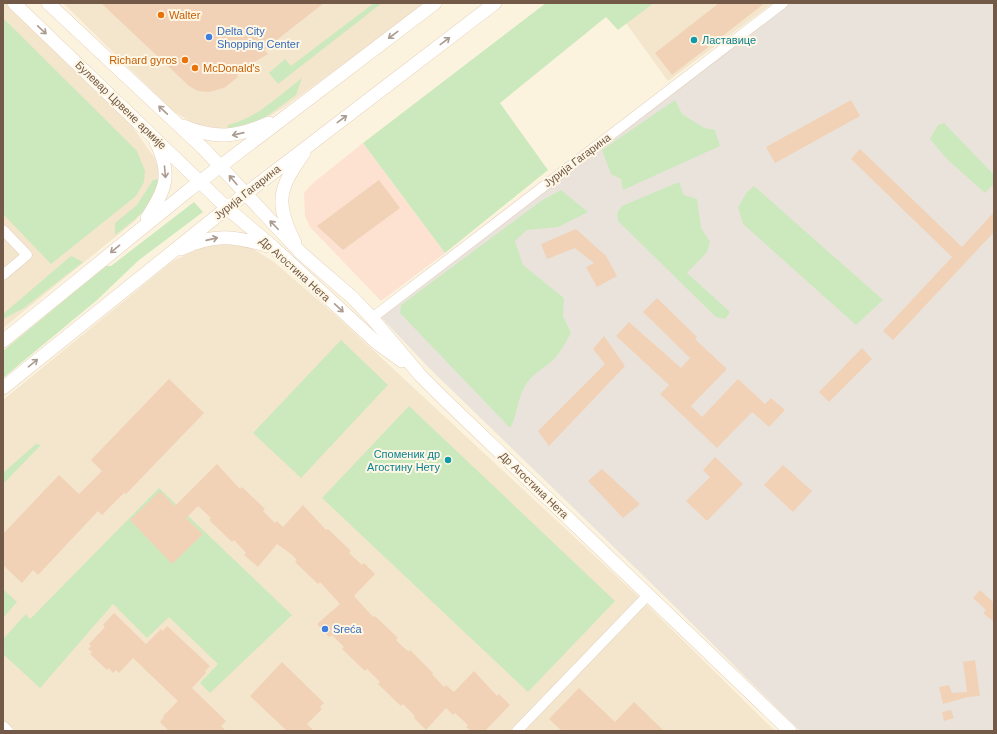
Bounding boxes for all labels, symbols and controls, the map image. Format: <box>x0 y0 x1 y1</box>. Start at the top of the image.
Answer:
place label: Walter <box>169 9 201 21</box>
marker: Walter <box>156 10 166 20</box>
one-way arrow <box>37 25 47 34</box>
place label: Delta City Shopping Center <box>217 25 300 50</box>
one-way arrow <box>388 31 399 39</box>
marker: Delta City Shopping Center <box>204 32 214 42</box>
place label: Ластавице <box>702 34 756 46</box>
marker: Ластавице <box>689 35 699 45</box>
one-way arrow <box>440 37 451 45</box>
place label: Richard gyros <box>109 54 177 66</box>
marker: Richard gyros <box>180 55 190 65</box>
street label: Булевар Црвене армије <box>73 58 169 152</box>
place label: McDonald's <box>203 62 261 74</box>
marker: McDonald's <box>190 63 200 73</box>
one-way arrow <box>158 105 168 115</box>
one-way arrow <box>336 115 347 124</box>
street label: Јурија Гагарина <box>541 130 613 189</box>
one-way arrow <box>232 131 245 139</box>
street label: Јурија Гагарина <box>212 162 283 222</box>
one-way arrow <box>162 165 169 178</box>
one-way arrow <box>228 175 237 185</box>
one-way arrow <box>269 220 279 230</box>
one-way arrow <box>206 234 219 242</box>
street label: Др Агостина Нета <box>257 234 333 304</box>
one-way arrow <box>109 245 120 254</box>
one-way arrow <box>334 304 344 313</box>
one-way arrow <box>28 359 38 368</box>
place label: Споменик др Агостину Нету <box>367 448 440 473</box>
street label: Др Агостина Нета <box>497 449 571 521</box>
marker: Споменик др Агостину Нету <box>443 455 453 465</box>
place label: Sreća <box>333 623 363 635</box>
marker: Sreća <box>320 624 330 634</box>

